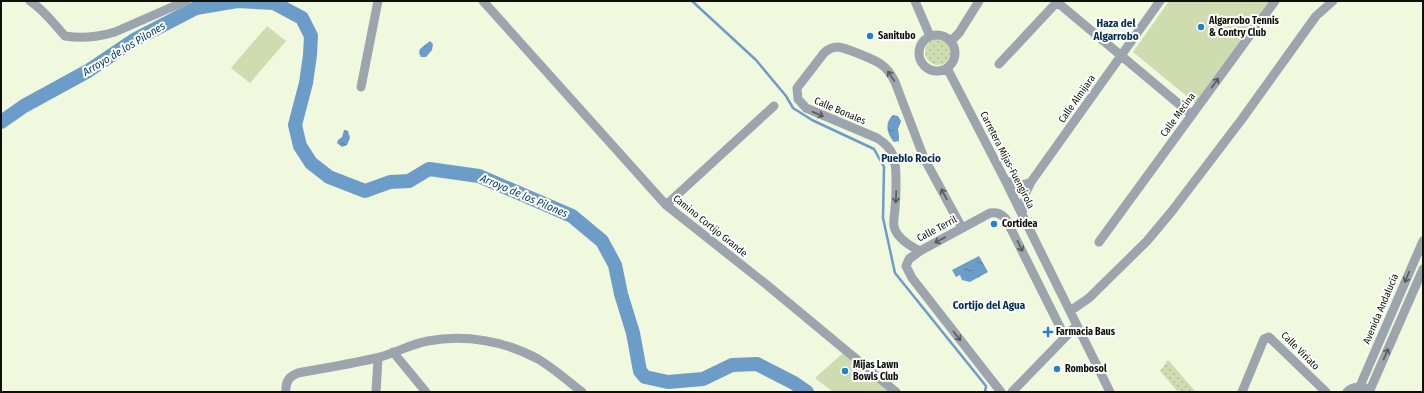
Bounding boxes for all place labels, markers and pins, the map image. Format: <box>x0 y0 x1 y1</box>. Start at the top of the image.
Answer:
place label: Algarrobo Tennis & Contry Club <box>1208 15 1280 39</box>
marker: Algarrobo Tennis & Contry Club <box>1196 22 1206 32</box>
place label: Sanitubo <box>878 30 916 42</box>
marker: Sanitubo <box>865 31 875 41</box>
place label: Cortidea <box>1002 218 1038 230</box>
marker: Cortidea <box>989 219 999 229</box>
place label: Farmacia Baus <box>1056 326 1116 338</box>
marker: Farmacia Baus <box>1043 327 1053 337</box>
place label: Mijas Lawn Bowls Club <box>853 359 899 383</box>
place label: Rombosol <box>1065 363 1107 375</box>
marker: Rombosol <box>1052 364 1062 374</box>
marker: Mijas Lawn Bowls Club <box>840 366 850 376</box>

